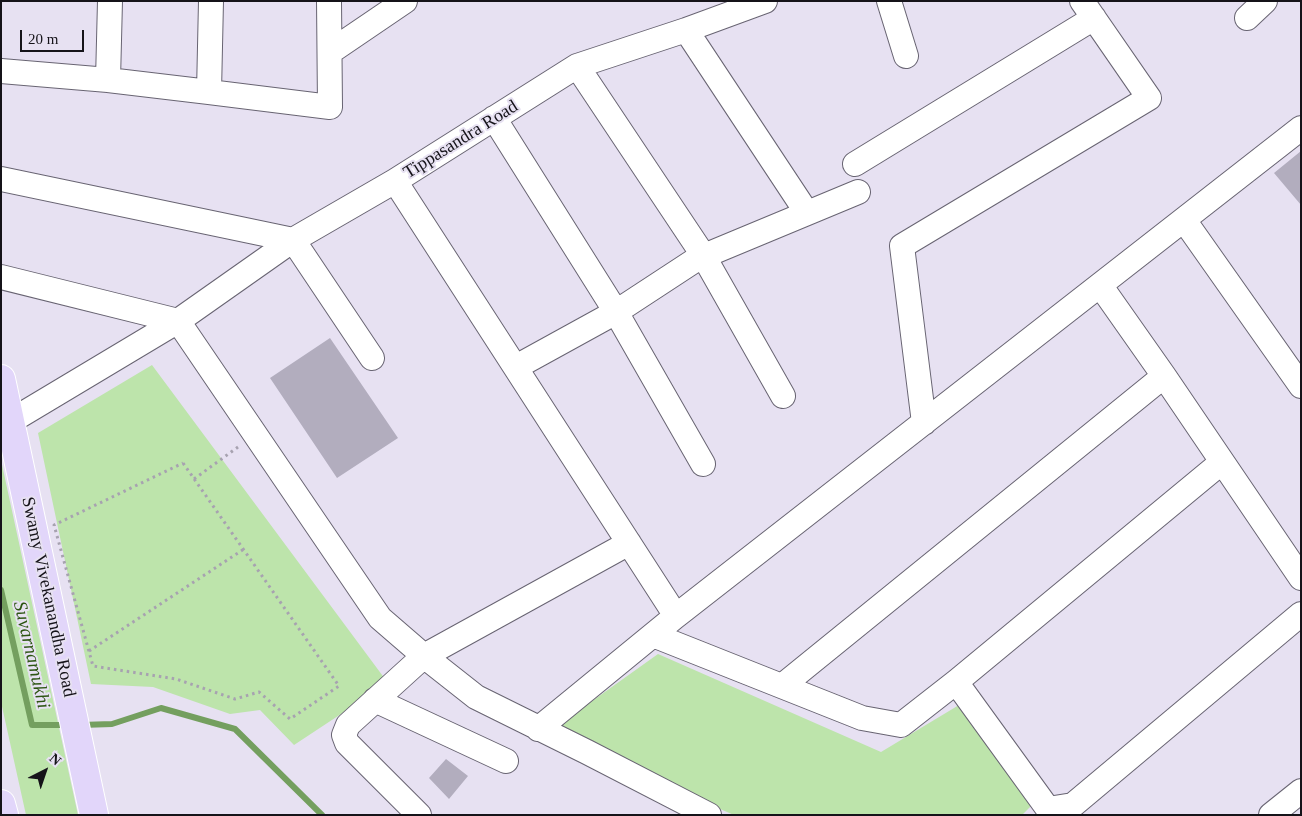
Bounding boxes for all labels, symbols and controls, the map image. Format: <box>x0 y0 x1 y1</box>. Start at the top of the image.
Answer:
scale bar <box>22 20 86 52</box>
text: 20 m <box>28 31 58 47</box>
street label: Tippasandra Road <box>400 96 522 184</box>
street label: Swamy Vivekanandha Road <box>16 495 80 699</box>
water label: Suvarnamukhi <box>8 599 54 711</box>
north arrow <box>20 746 70 796</box>
text: N <box>46 750 64 768</box>

